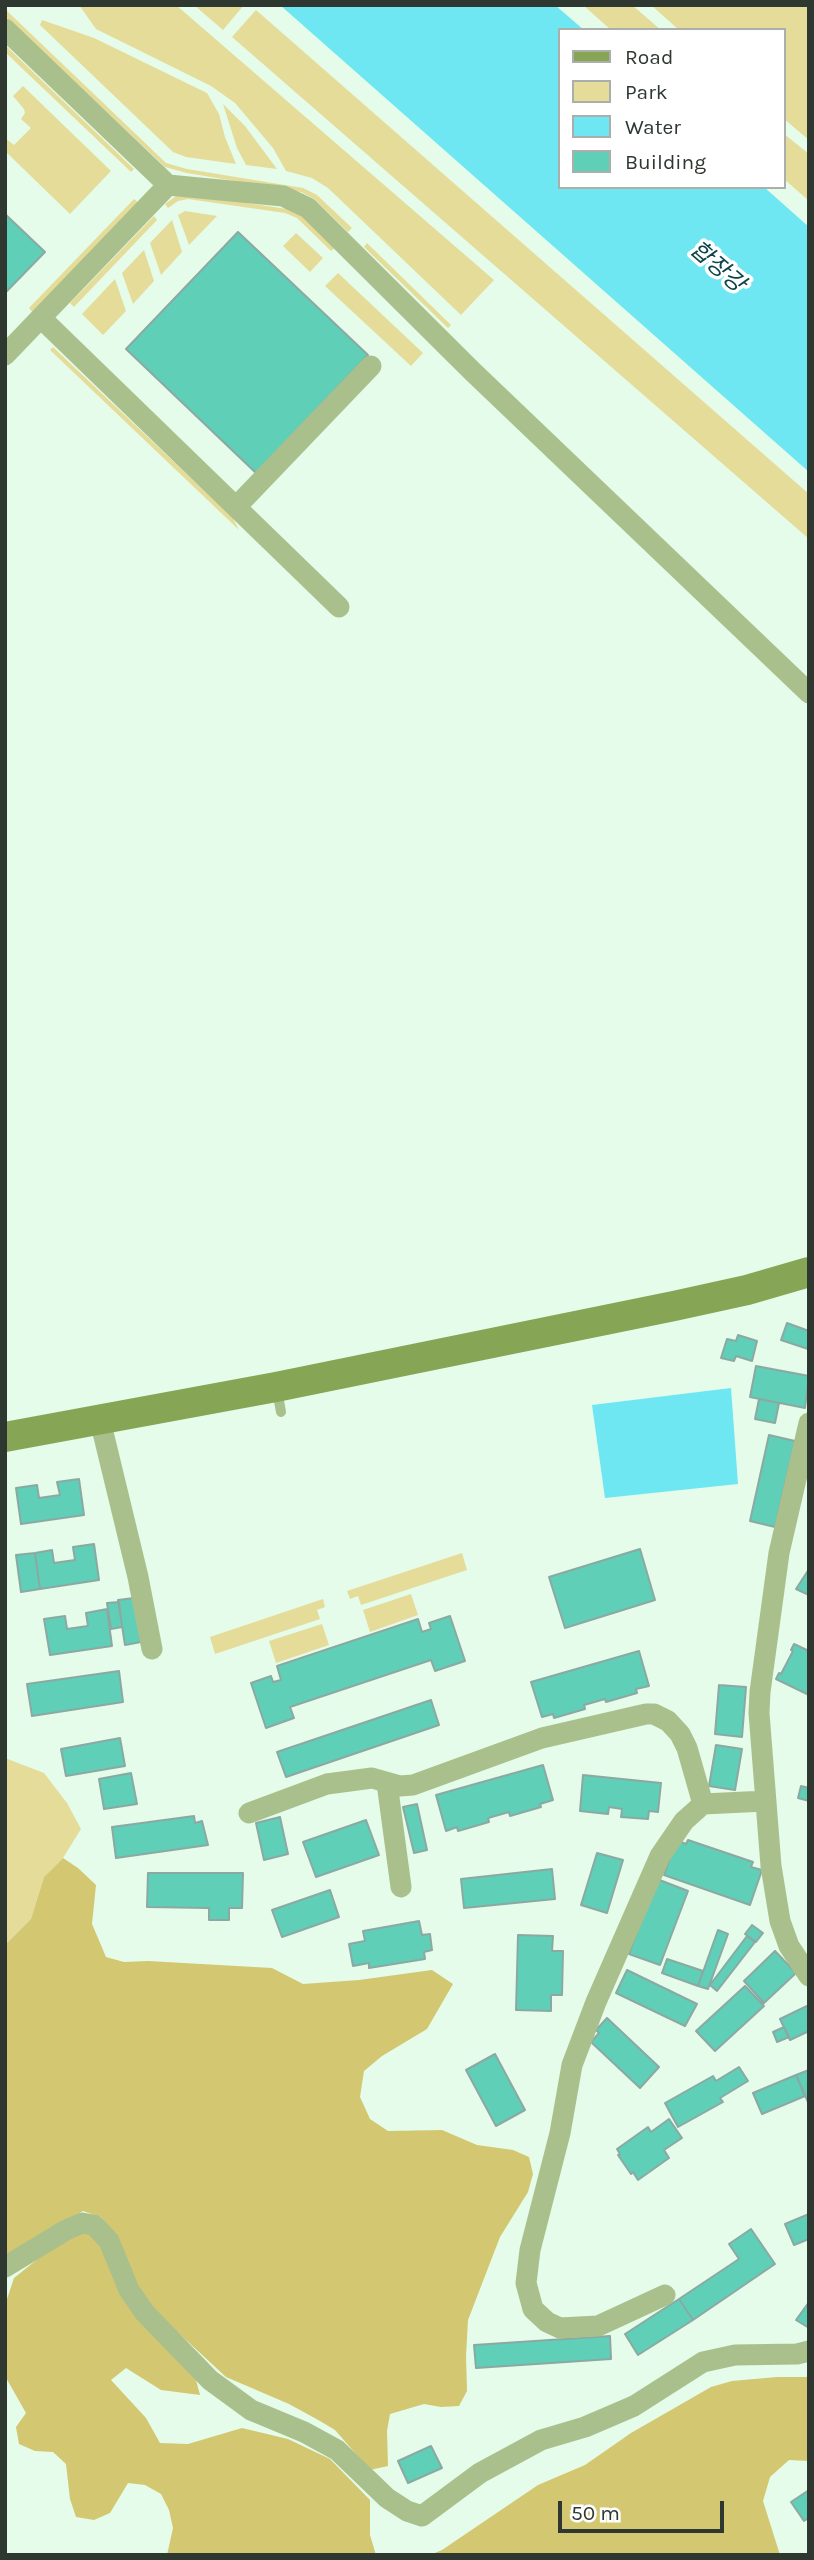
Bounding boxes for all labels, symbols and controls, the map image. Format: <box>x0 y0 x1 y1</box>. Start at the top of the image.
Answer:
legend <box>558 28 786 189</box>
text: Road <box>625 45 673 69</box>
text: Park <box>625 80 668 104</box>
text: Water <box>625 115 681 139</box>
text: Building <box>625 150 706 174</box>
water label: 합장강 <box>684 236 750 298</box>
scale bar <box>562 2486 728 2530</box>
text: 50 m <box>571 2501 620 2525</box>

